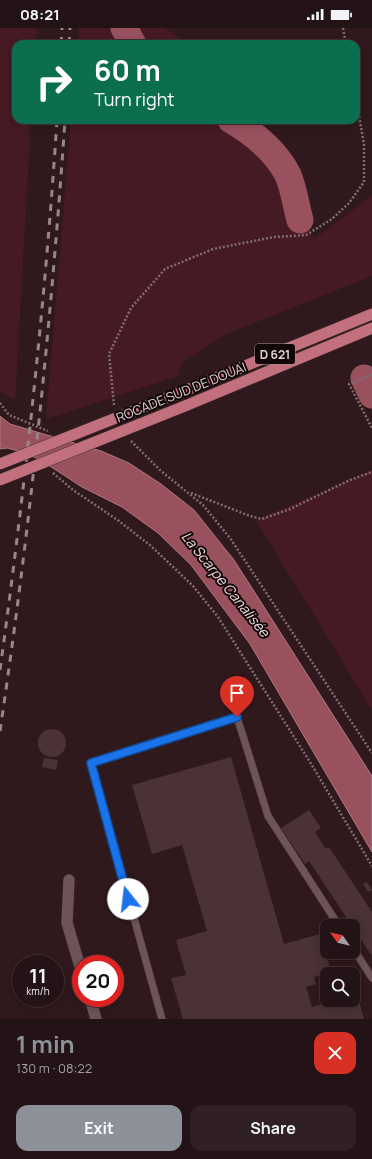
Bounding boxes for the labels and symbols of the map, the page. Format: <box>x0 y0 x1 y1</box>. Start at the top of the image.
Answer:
road number: D 621 <box>255 344 295 364</box>
street label: ROCADE SUD DE DOUAI <box>113 358 249 426</box>
water label: La Scarpe Canalisée <box>178 527 275 641</box>
pin <box>220 676 254 717</box>
position arrow <box>107 878 149 920</box>
north arrow <box>320 919 360 959</box>
speed limit sign: 20 <box>72 955 124 1007</box>

